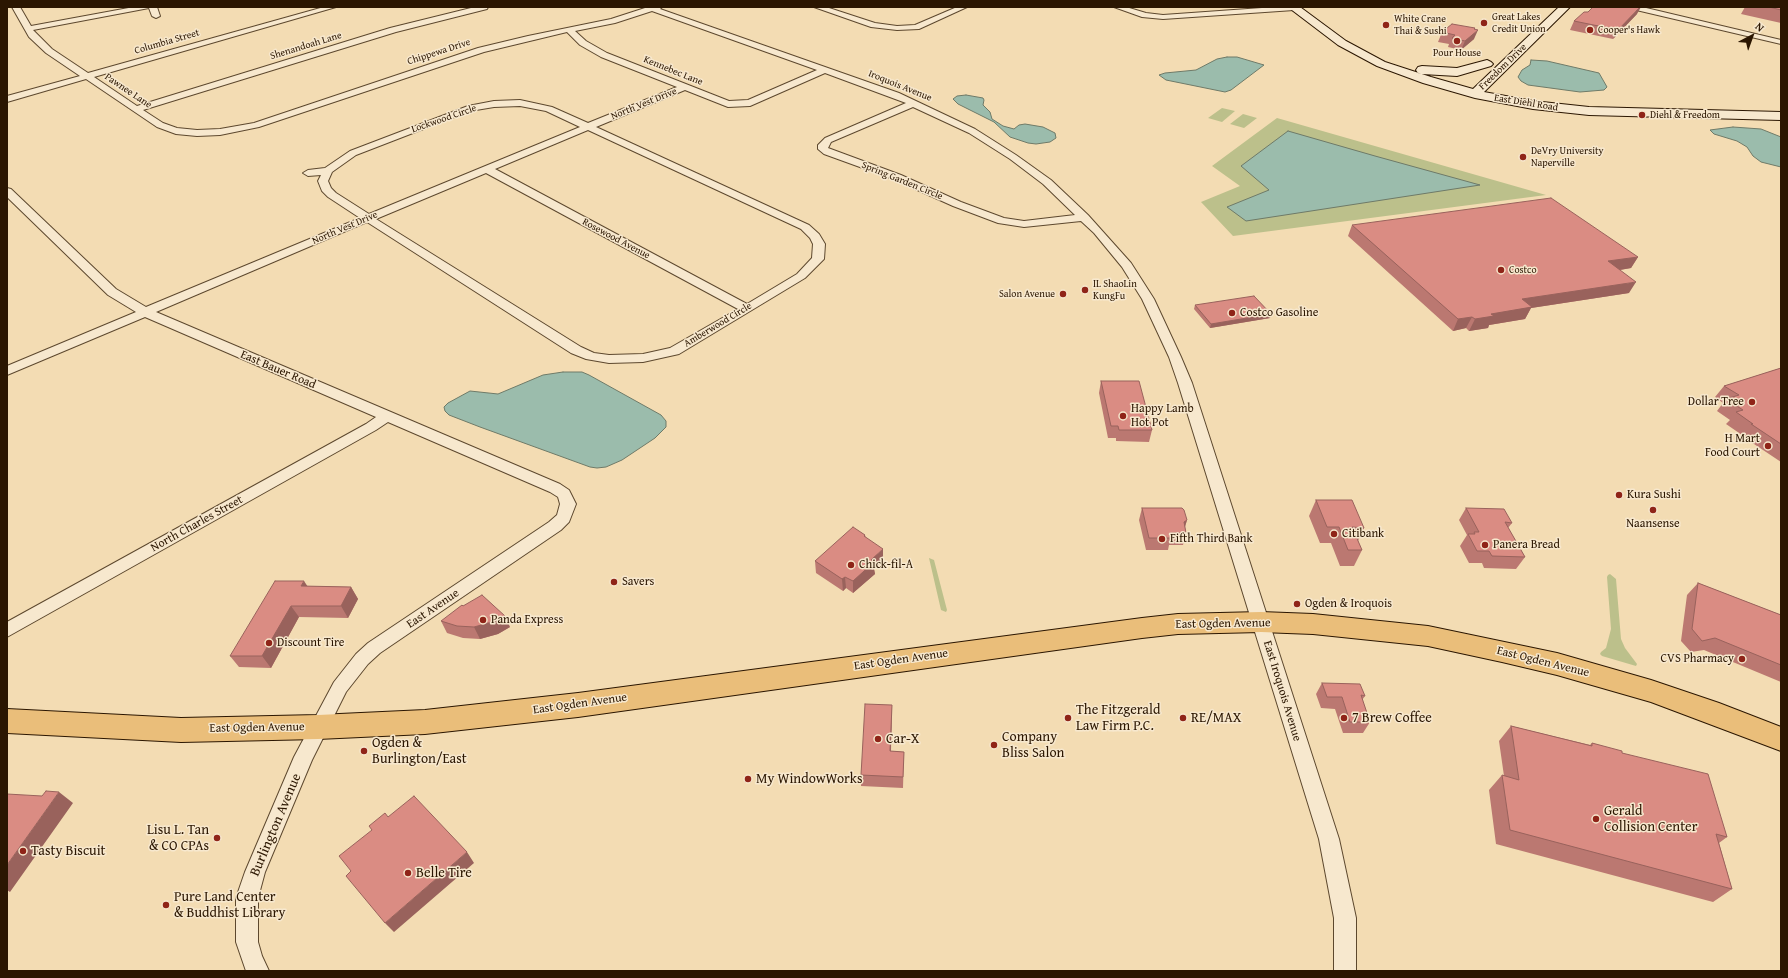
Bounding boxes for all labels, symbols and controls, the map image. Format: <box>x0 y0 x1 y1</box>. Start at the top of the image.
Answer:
place label: Great Lakes Credit Union <box>1492 11 1546 34</box>
place label: White Crane Thai & Sushi <box>1394 13 1447 36</box>
north arrow <box>1732 16 1772 56</box>
marker: Great Lakes Credit Union <box>1479 18 1489 28</box>
text: N <box>1752 18 1768 35</box>
marker: White Crane Thai & Sushi <box>1381 20 1391 30</box>
place label: Cooper's Hawk <box>1598 24 1660 36</box>
marker: Cooper's Hawk <box>1585 25 1595 35</box>
street label: Columbia Street <box>133 27 201 57</box>
street label: Shenandoah Lane <box>269 29 343 63</box>
street label: Chippewa Drive <box>406 36 472 68</box>
marker: Pour House <box>1452 36 1462 46</box>
street label: Freedom Drive <box>1477 41 1529 93</box>
place label: Pour House <box>1433 47 1481 59</box>
street label: Kennebec Lane <box>642 54 704 88</box>
street label: Iroquois Avenue <box>866 68 934 104</box>
street label: Pawnee Lane <box>102 71 154 111</box>
street label: North Vest Drive <box>609 85 679 123</box>
street label: East Diehl Road <box>1493 92 1559 114</box>
street label: Lockwood Circle <box>410 102 478 136</box>
place label: Diehl & Freedom <box>1650 109 1720 121</box>
marker: Diehl & Freedom <box>1637 110 1647 120</box>
place label: DeVry University Naperville <box>1531 145 1603 168</box>
marker: DeVry University Naperville <box>1518 152 1528 162</box>
street label: Spring Garden Circle <box>860 159 944 203</box>
street label: North Vest Drive <box>310 209 380 247</box>
street label: Rosewood Avenue <box>580 216 652 262</box>
place label: Costco <box>1509 264 1537 276</box>
marker: Costco <box>1496 265 1506 275</box>
place label: IL ShaoLin KungFu <box>1093 278 1137 302</box>
marker: IL ShaoLin KungFu <box>1080 285 1090 295</box>
place label: Salon Avenue <box>999 288 1055 300</box>
marker: Salon Avenue <box>1058 289 1068 299</box>
street label: Amberwood Circle <box>682 300 754 350</box>
place label: Costco Gasoline <box>1240 306 1318 320</box>
marker: Costco Gasoline <box>1227 308 1237 318</box>
street label: East Bauer Road <box>238 348 318 392</box>
place label: Dollar Tree <box>1688 395 1744 409</box>
marker: Dollar Tree <box>1747 397 1757 407</box>
place label: Happy Lamb Hot Pot <box>1131 402 1194 430</box>
marker: Happy Lamb Hot Pot <box>1118 411 1128 421</box>
place label: H Mart Food Court <box>1705 432 1760 460</box>
marker: H Mart Food Court <box>1763 441 1773 451</box>
place label: Kura Sushi <box>1627 488 1681 502</box>
marker: Kura Sushi <box>1614 490 1624 500</box>
street label: North Charles Street <box>148 493 246 555</box>
marker: Naansense <box>1648 505 1658 515</box>
place label: Naansense <box>1626 517 1680 531</box>
place label: Citibank <box>1342 527 1384 541</box>
marker: Citibank <box>1329 529 1339 539</box>
place label: Fifth Third Bank <box>1170 532 1253 546</box>
marker: Fifth Third Bank <box>1157 534 1167 544</box>
place label: Panera Bread <box>1493 538 1560 552</box>
marker: Panera Bread <box>1480 540 1490 550</box>
place label: Chick-fil-A <box>859 558 913 572</box>
marker: Chick-fil-A <box>846 560 856 570</box>
place label: Savers <box>622 575 654 589</box>
marker: Savers <box>609 577 619 587</box>
street label: East Avenue <box>404 586 462 632</box>
place label: Ogden & Iroquois <box>1305 597 1392 611</box>
marker: Ogden & Iroquois <box>1292 599 1302 609</box>
place label: Panda Express <box>491 613 563 627</box>
marker: Panda Express <box>478 615 488 625</box>
street label: East Ogden Avenue <box>1175 616 1271 632</box>
place label: Discount Tire <box>277 636 344 650</box>
marker: Discount Tire <box>264 638 274 648</box>
street label: East Iroquois Avenue <box>1260 639 1304 743</box>
street label: East Ogden Avenue <box>1495 644 1591 680</box>
street label: East Ogden Avenue <box>853 646 949 674</box>
place label: CVS Pharmacy <box>1661 652 1734 666</box>
marker: CVS Pharmacy <box>1737 654 1747 664</box>
street label: East Ogden Avenue <box>532 690 628 718</box>
place label: The Fitzgerald Law Firm P.C. <box>1076 702 1160 734</box>
place label: RE/MAX <box>1191 710 1241 726</box>
place label: 7 Brew Coffee <box>1352 710 1432 726</box>
marker: The Fitzgerald Law Firm P.C. <box>1063 713 1073 723</box>
marker: RE/MAX <box>1178 713 1188 723</box>
marker: 7 Brew Coffee <box>1339 713 1349 723</box>
street label: East Ogden Avenue <box>209 720 305 736</box>
place label: Company Bliss Salon <box>1002 729 1064 762</box>
place label: Car-X <box>886 731 919 747</box>
marker: Car-X <box>873 734 883 744</box>
place label: Ogden & Burlington/East <box>372 735 467 768</box>
marker: Company Bliss Salon <box>989 740 999 750</box>
marker: Ogden & Burlington/East <box>359 746 369 756</box>
street label: Burlington Avenue <box>247 771 305 879</box>
place label: My WindowWorks <box>756 771 863 787</box>
marker: My WindowWorks <box>743 774 753 784</box>
place label: Gerald Collision Center <box>1604 803 1697 836</box>
marker: Gerald Collision Center <box>1591 814 1601 824</box>
place label: Lisu L. Tan & CO CPAs <box>147 822 209 854</box>
marker: Lisu L. Tan & CO CPAs <box>212 833 222 843</box>
place label: Tasty Biscuit <box>31 843 106 859</box>
marker: Tasty Biscuit <box>18 846 28 856</box>
place label: Belle Tire <box>416 865 472 881</box>
marker: Belle Tire <box>403 868 413 878</box>
place label: Pure Land Center & Buddhist Library <box>174 889 285 922</box>
marker: Pure Land Center & Buddhist Library <box>161 900 171 910</box>

